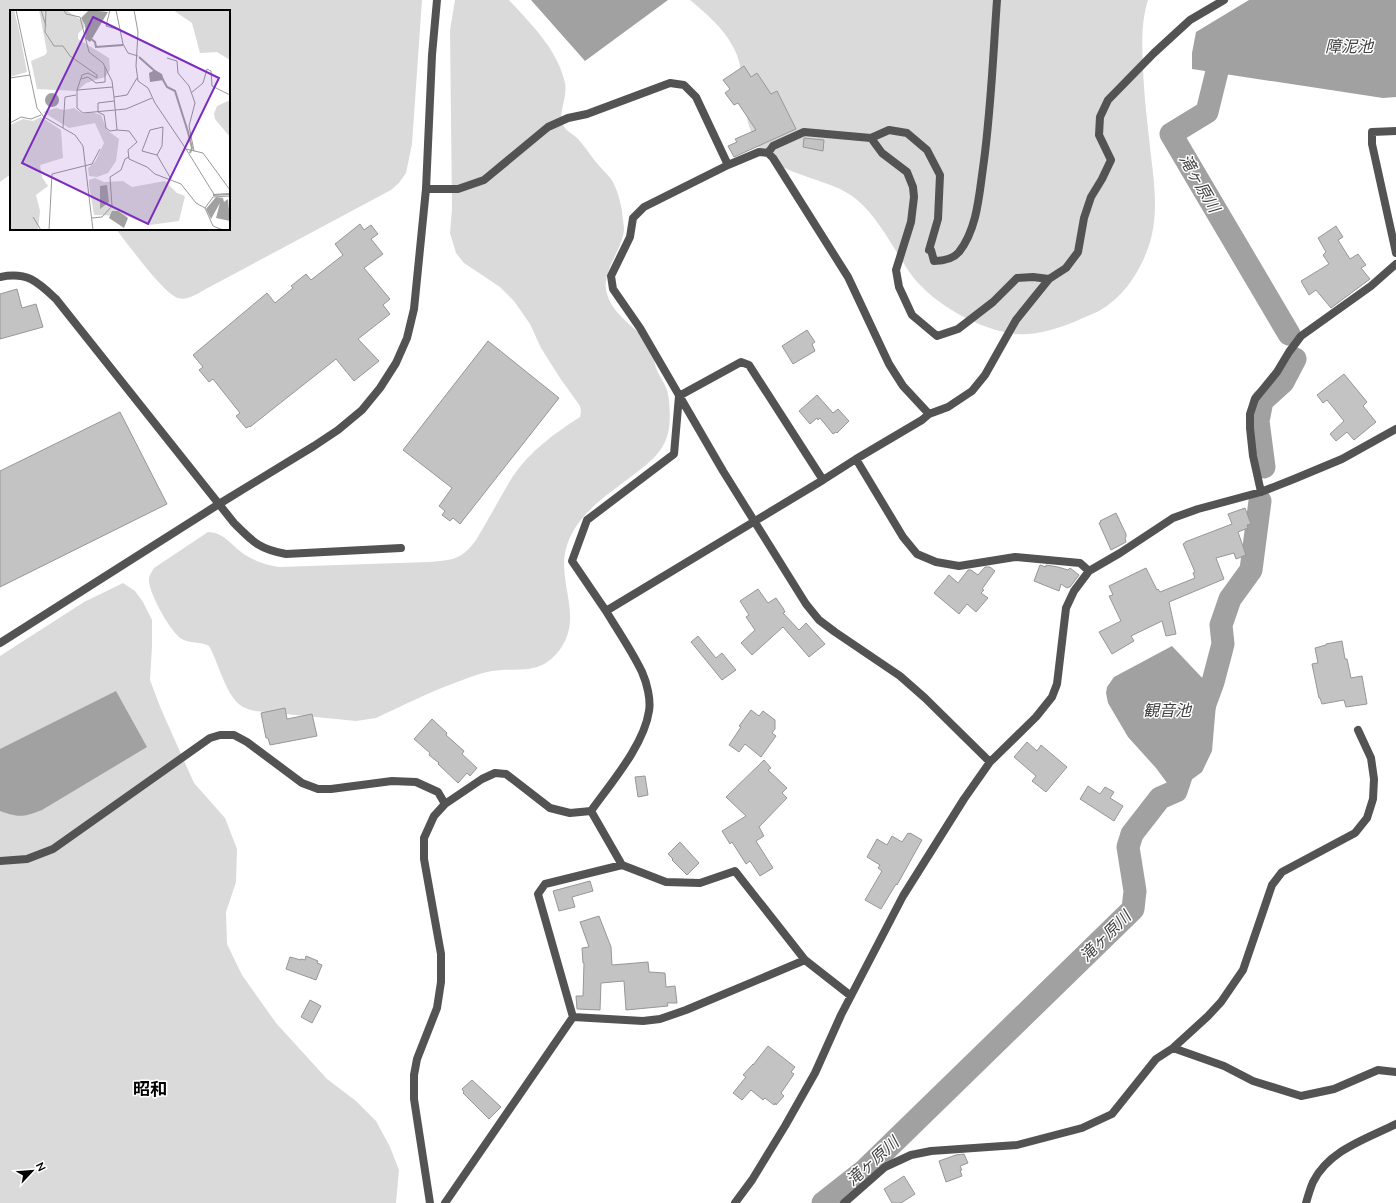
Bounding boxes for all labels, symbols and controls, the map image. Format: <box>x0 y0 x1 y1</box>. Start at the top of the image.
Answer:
inset map <box>10 10 230 230</box>
water label: 障泥池 <box>1325 36 1375 56</box>
water label: 滝ヶ原川 <box>1175 150 1226 217</box>
water label: 観音池 <box>1143 700 1193 720</box>
water label: 滝ヶ原川 <box>1075 905 1136 966</box>
district label: 昭和 <box>133 1078 167 1099</box>
water label: 滝ヶ原川 <box>842 1131 904 1190</box>
north arrow <box>12 1151 52 1191</box>
text: N <box>33 1160 49 1173</box>

